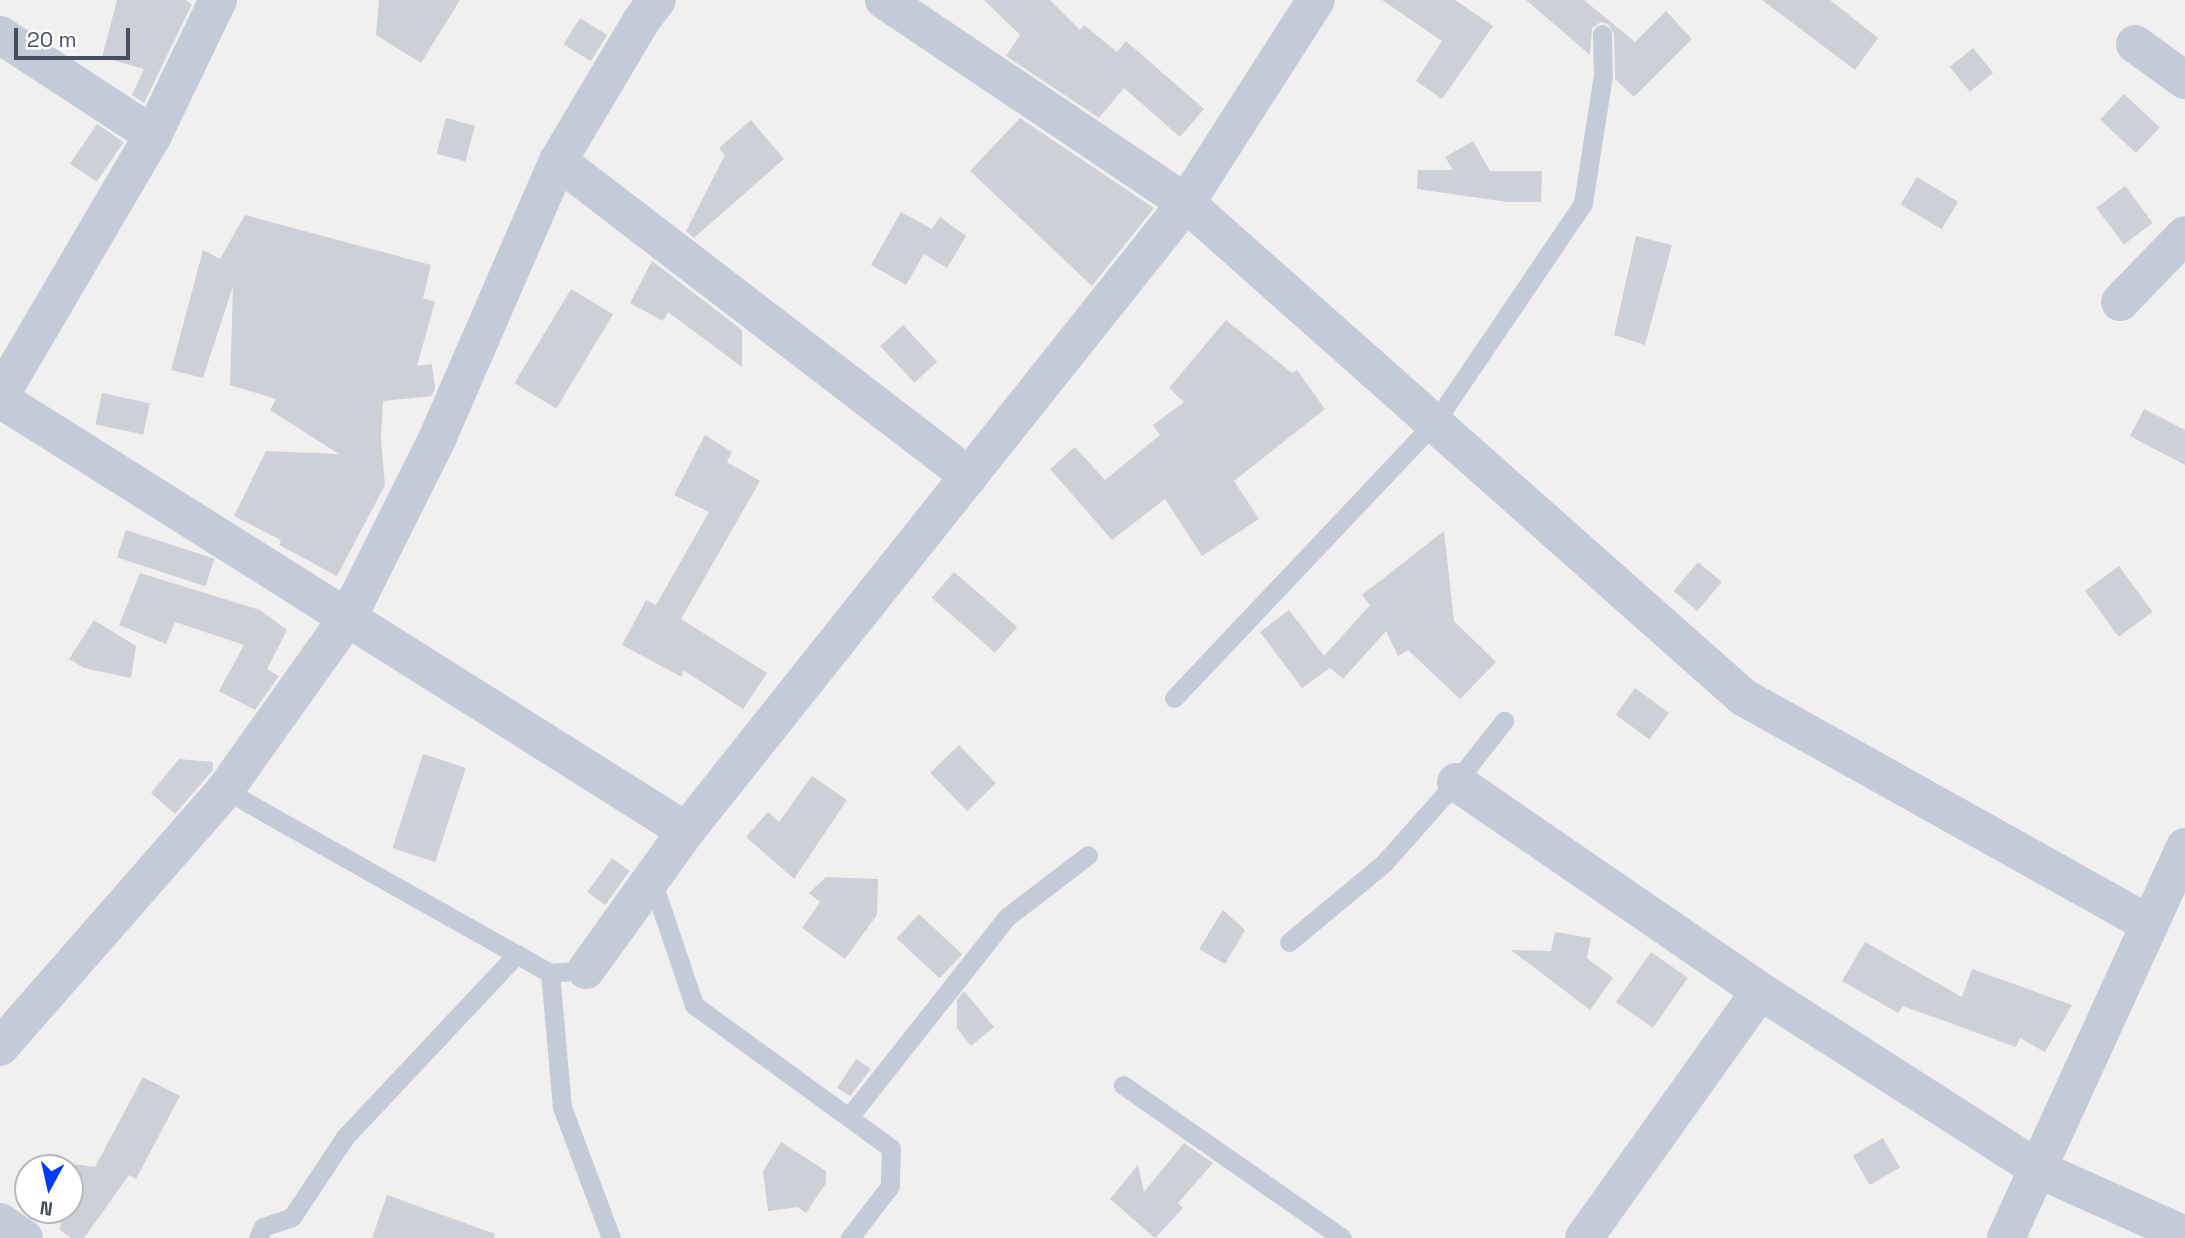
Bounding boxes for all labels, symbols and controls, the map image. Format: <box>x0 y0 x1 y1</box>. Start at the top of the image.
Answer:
scale bar <box>18 14 133 58</box>
text: 20 m <box>27 26 77 53</box>
north arrow <box>14 1154 84 1224</box>
text: N <box>38 1195 54 1222</box>

